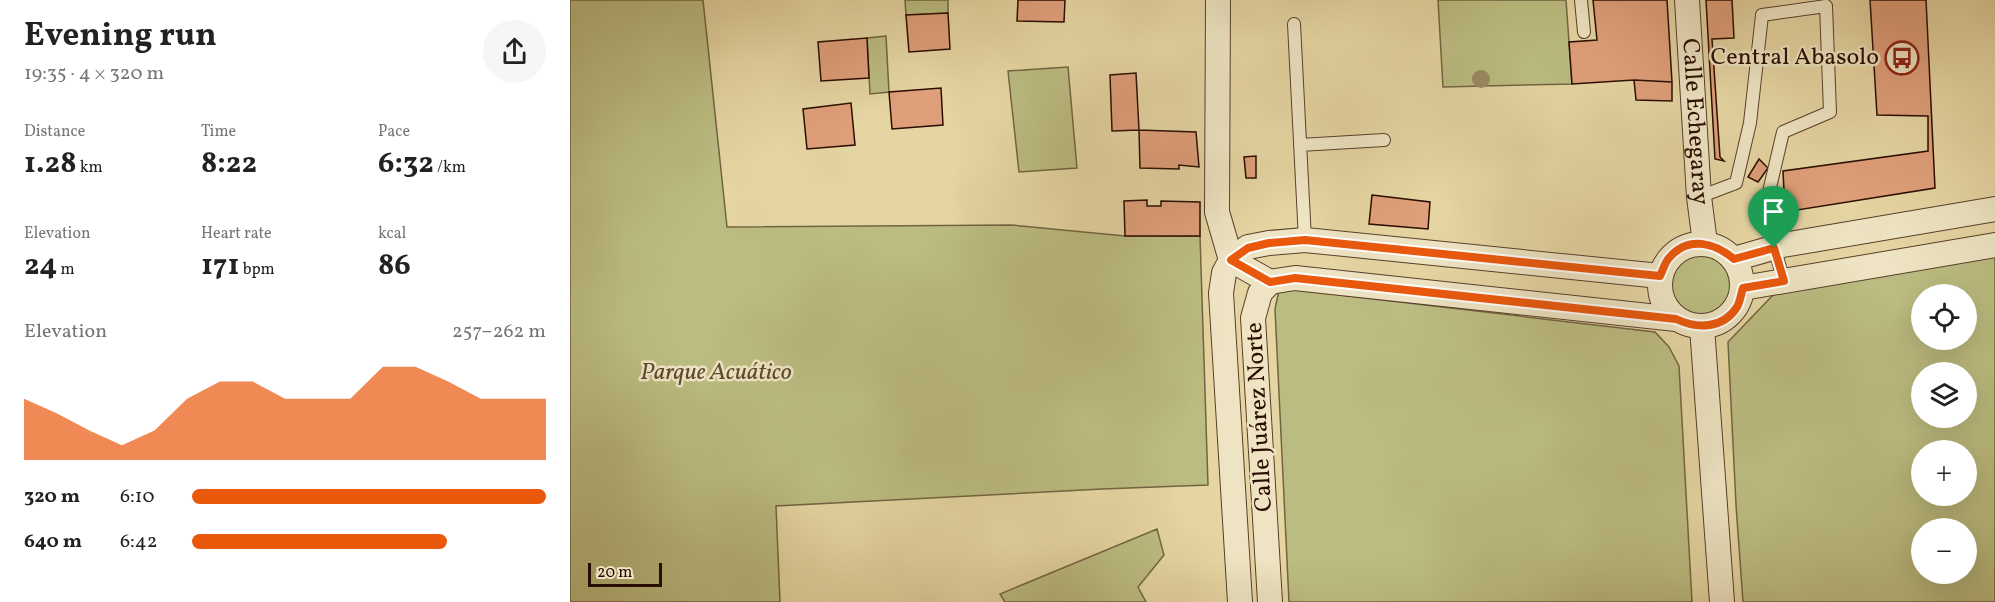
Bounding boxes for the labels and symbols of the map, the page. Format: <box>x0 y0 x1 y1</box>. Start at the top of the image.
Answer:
street label: Calle Echegaray <box>1672 37 1717 207</box>
bus stop icon: Central Abasolo <box>1884 40 1920 76</box>
place label: Central Abasolo <box>1710 41 1879 75</box>
pin <box>1748 186 1799 248</box>
street label: Calle Juárez Norte <box>1238 321 1282 513</box>
park label: Parque Acuático <box>640 356 792 390</box>
scale bar <box>588 560 662 588</box>

